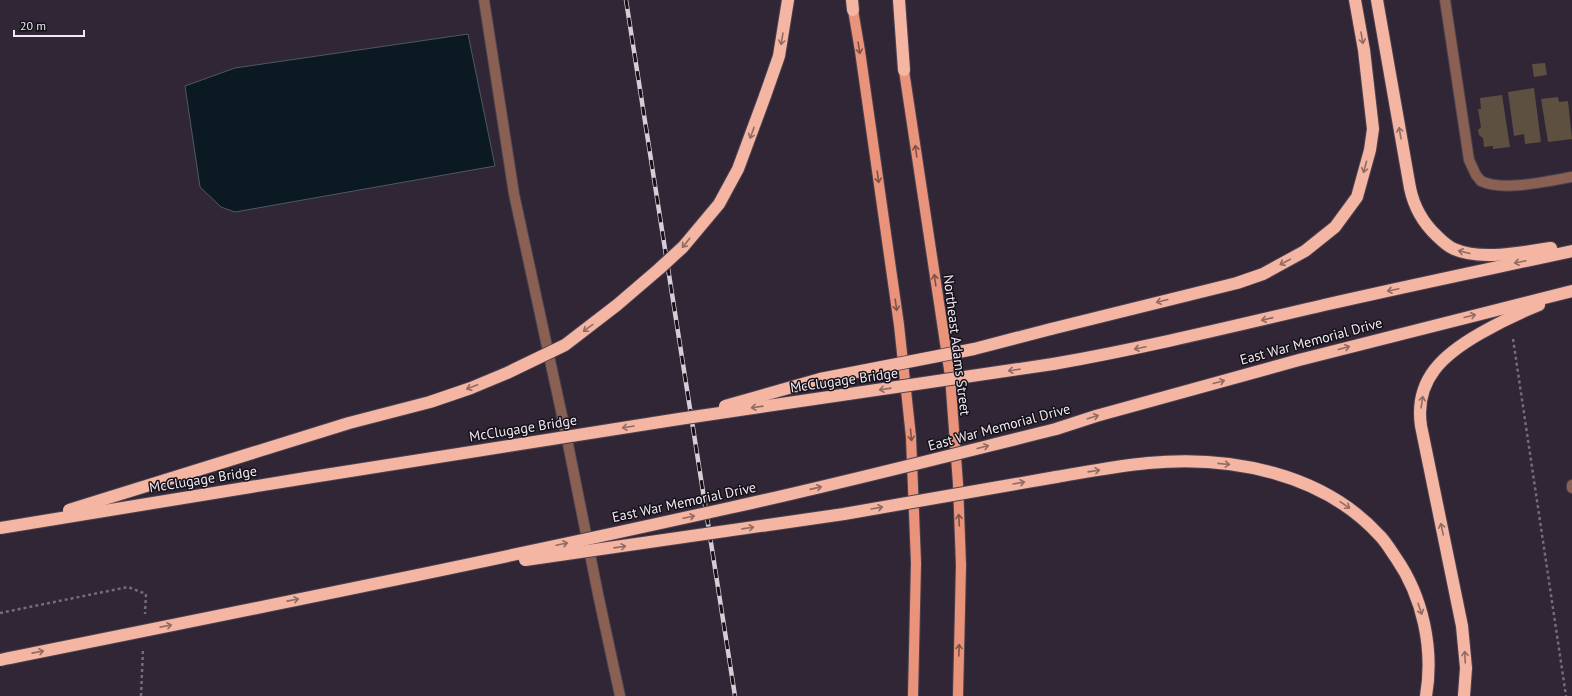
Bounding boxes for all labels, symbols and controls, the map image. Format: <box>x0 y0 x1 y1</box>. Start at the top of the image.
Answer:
scale bar <box>14 12 84 38</box>
text: 20 m <box>20 18 46 33</box>
one-way arrow <box>778 32 786 45</box>
one-way arrow <box>1358 32 1366 45</box>
one-way arrow <box>855 41 863 54</box>
one-way arrow <box>748 126 755 139</box>
one-way arrow <box>1396 127 1404 140</box>
one-way arrow <box>912 145 920 158</box>
one-way arrow <box>1361 160 1369 173</box>
one-way arrow <box>874 170 882 183</box>
one-way arrow <box>681 237 690 248</box>
one-way arrow <box>1458 248 1471 255</box>
one-way arrow <box>1514 258 1527 266</box>
one-way arrow <box>1279 259 1291 266</box>
street label: Northeast Adams Street <box>939 273 975 417</box>
one-way arrow <box>931 274 939 287</box>
one-way arrow <box>1387 287 1400 295</box>
one-way arrow <box>1155 297 1168 305</box>
one-way arrow <box>892 299 900 312</box>
one-way arrow <box>1463 311 1476 319</box>
street label: East War Memorial Drive <box>1238 313 1384 369</box>
one-way arrow <box>1260 315 1273 323</box>
one-way arrow <box>582 324 593 332</box>
one-way arrow <box>1337 343 1350 351</box>
one-way arrow <box>1134 344 1147 352</box>
street label: McClugage Bridge <box>789 364 899 396</box>
one-way arrow <box>1008 366 1021 374</box>
one-way arrow <box>1212 378 1225 385</box>
one-way arrow <box>467 384 479 392</box>
one-way arrow <box>879 385 892 393</box>
one-way arrow <box>1418 395 1426 408</box>
street label: East War Memorial Drive <box>926 399 1072 455</box>
one-way arrow <box>751 403 764 411</box>
street label: McClugage Bridge <box>468 411 578 445</box>
one-way arrow <box>1087 413 1100 420</box>
one-way arrow <box>622 423 635 431</box>
one-way arrow <box>907 428 915 441</box>
one-way arrow <box>976 443 989 450</box>
one-way arrow <box>1217 461 1230 468</box>
street label: McClugage Bridge <box>148 462 258 496</box>
one-way arrow <box>1087 467 1100 474</box>
street label: East War Memorial Drive <box>610 478 758 526</box>
one-way arrow <box>1012 479 1025 487</box>
one-way arrow <box>809 484 822 492</box>
one-way arrow <box>1340 501 1351 509</box>
one-way arrow <box>870 504 883 512</box>
one-way arrow <box>683 512 696 520</box>
one-way arrow <box>956 514 963 527</box>
one-way arrow <box>1437 523 1445 536</box>
one-way arrow <box>741 524 754 532</box>
one-way arrow <box>556 540 569 548</box>
one-way arrow <box>613 543 626 551</box>
one-way arrow <box>286 596 299 604</box>
one-way arrow <box>1417 602 1424 615</box>
one-way arrow <box>159 622 172 630</box>
one-way arrow <box>955 644 963 657</box>
one-way arrow <box>31 648 44 656</box>
one-way arrow <box>1461 651 1469 664</box>

